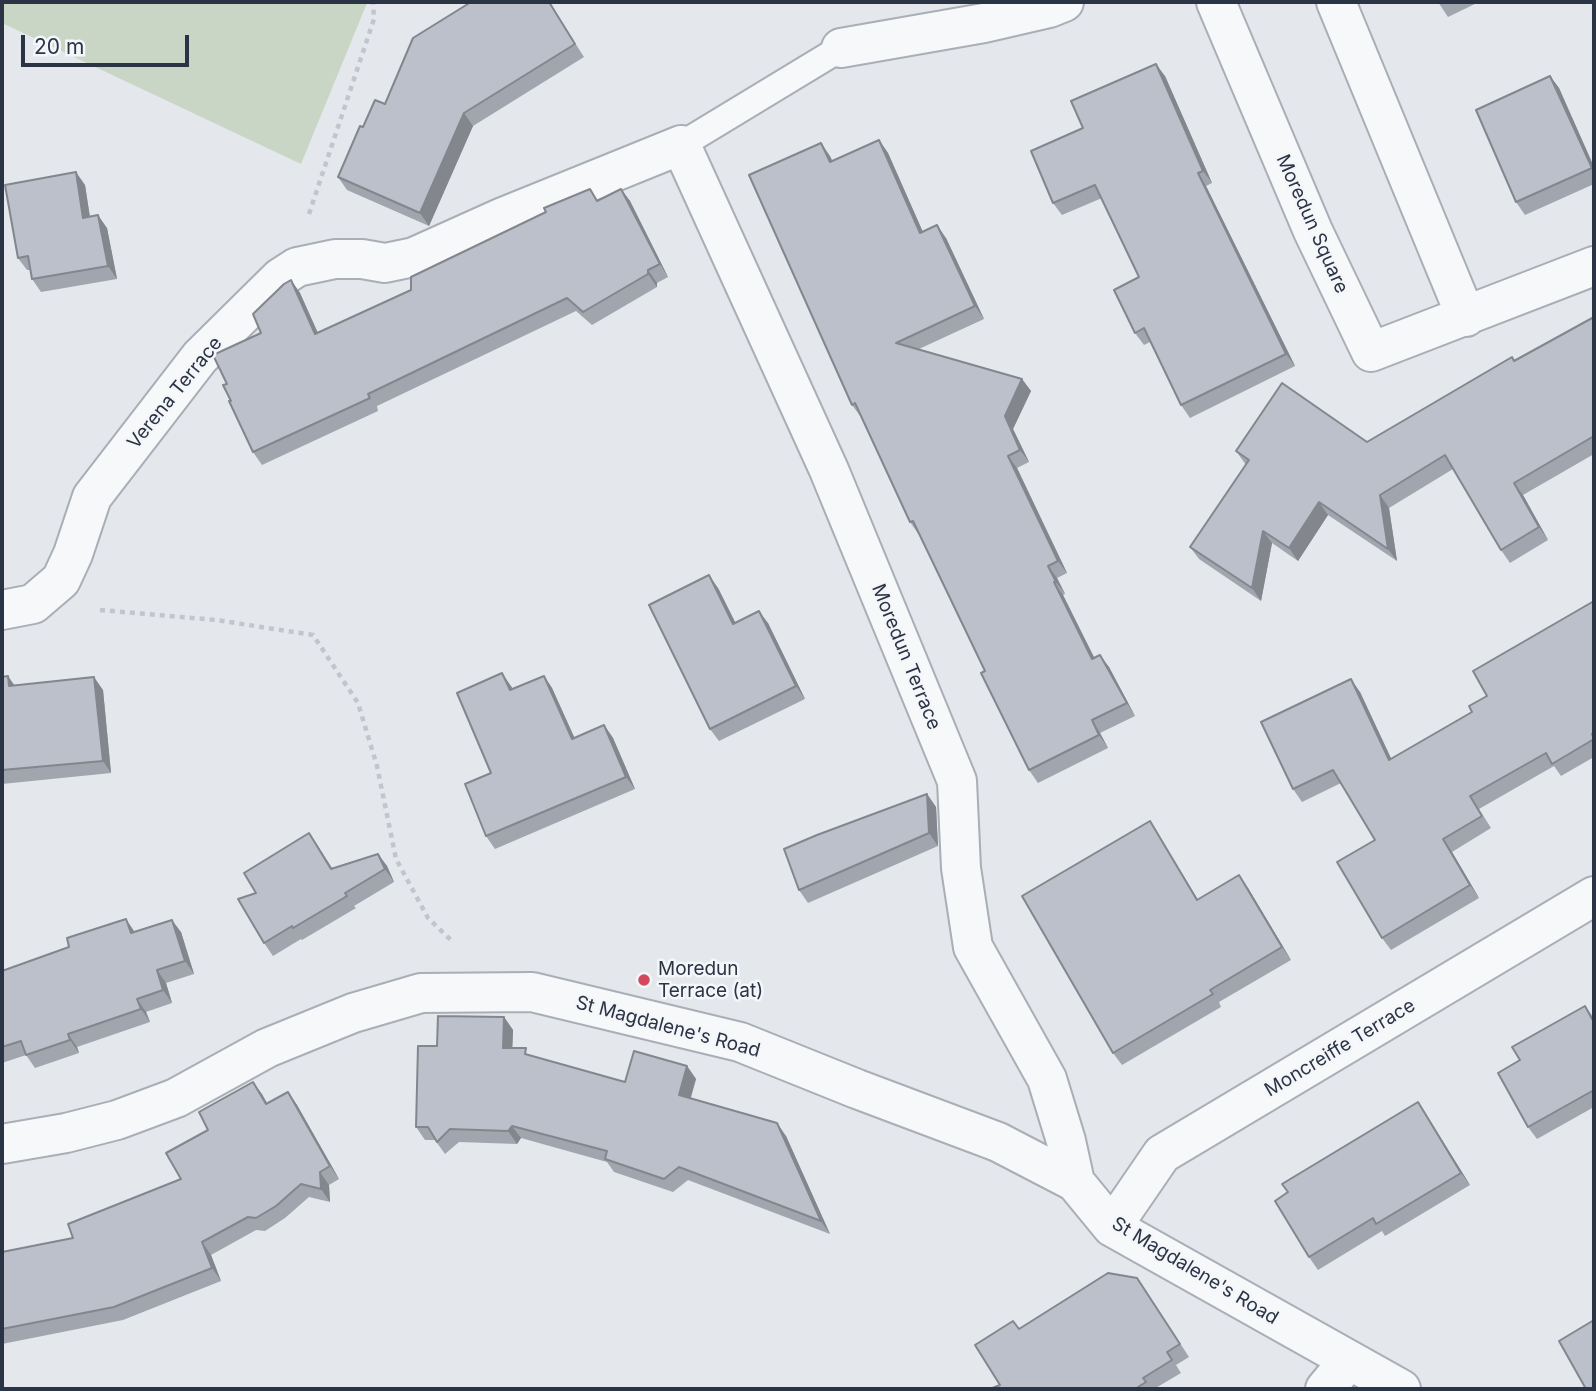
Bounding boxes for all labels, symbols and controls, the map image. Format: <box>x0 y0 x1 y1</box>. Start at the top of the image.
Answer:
scale bar <box>24 21 192 65</box>
text: 20 m <box>34 34 84 59</box>
street label: Moredun Square <box>1271 151 1353 297</box>
street label: Verena Terrace <box>123 332 227 454</box>
street label: Moredun Terrace <box>866 581 946 733</box>
place label: Moredun Terrace (at) <box>658 958 763 1002</box>
marker: Moredun Terrace (at) <box>636 972 652 988</box>
street label: St Magdalene's Road <box>573 991 763 1063</box>
street label: Moncreiffe Terrace <box>1261 994 1419 1102</box>
street label: St Magdalene's Road <box>1108 1212 1282 1330</box>

